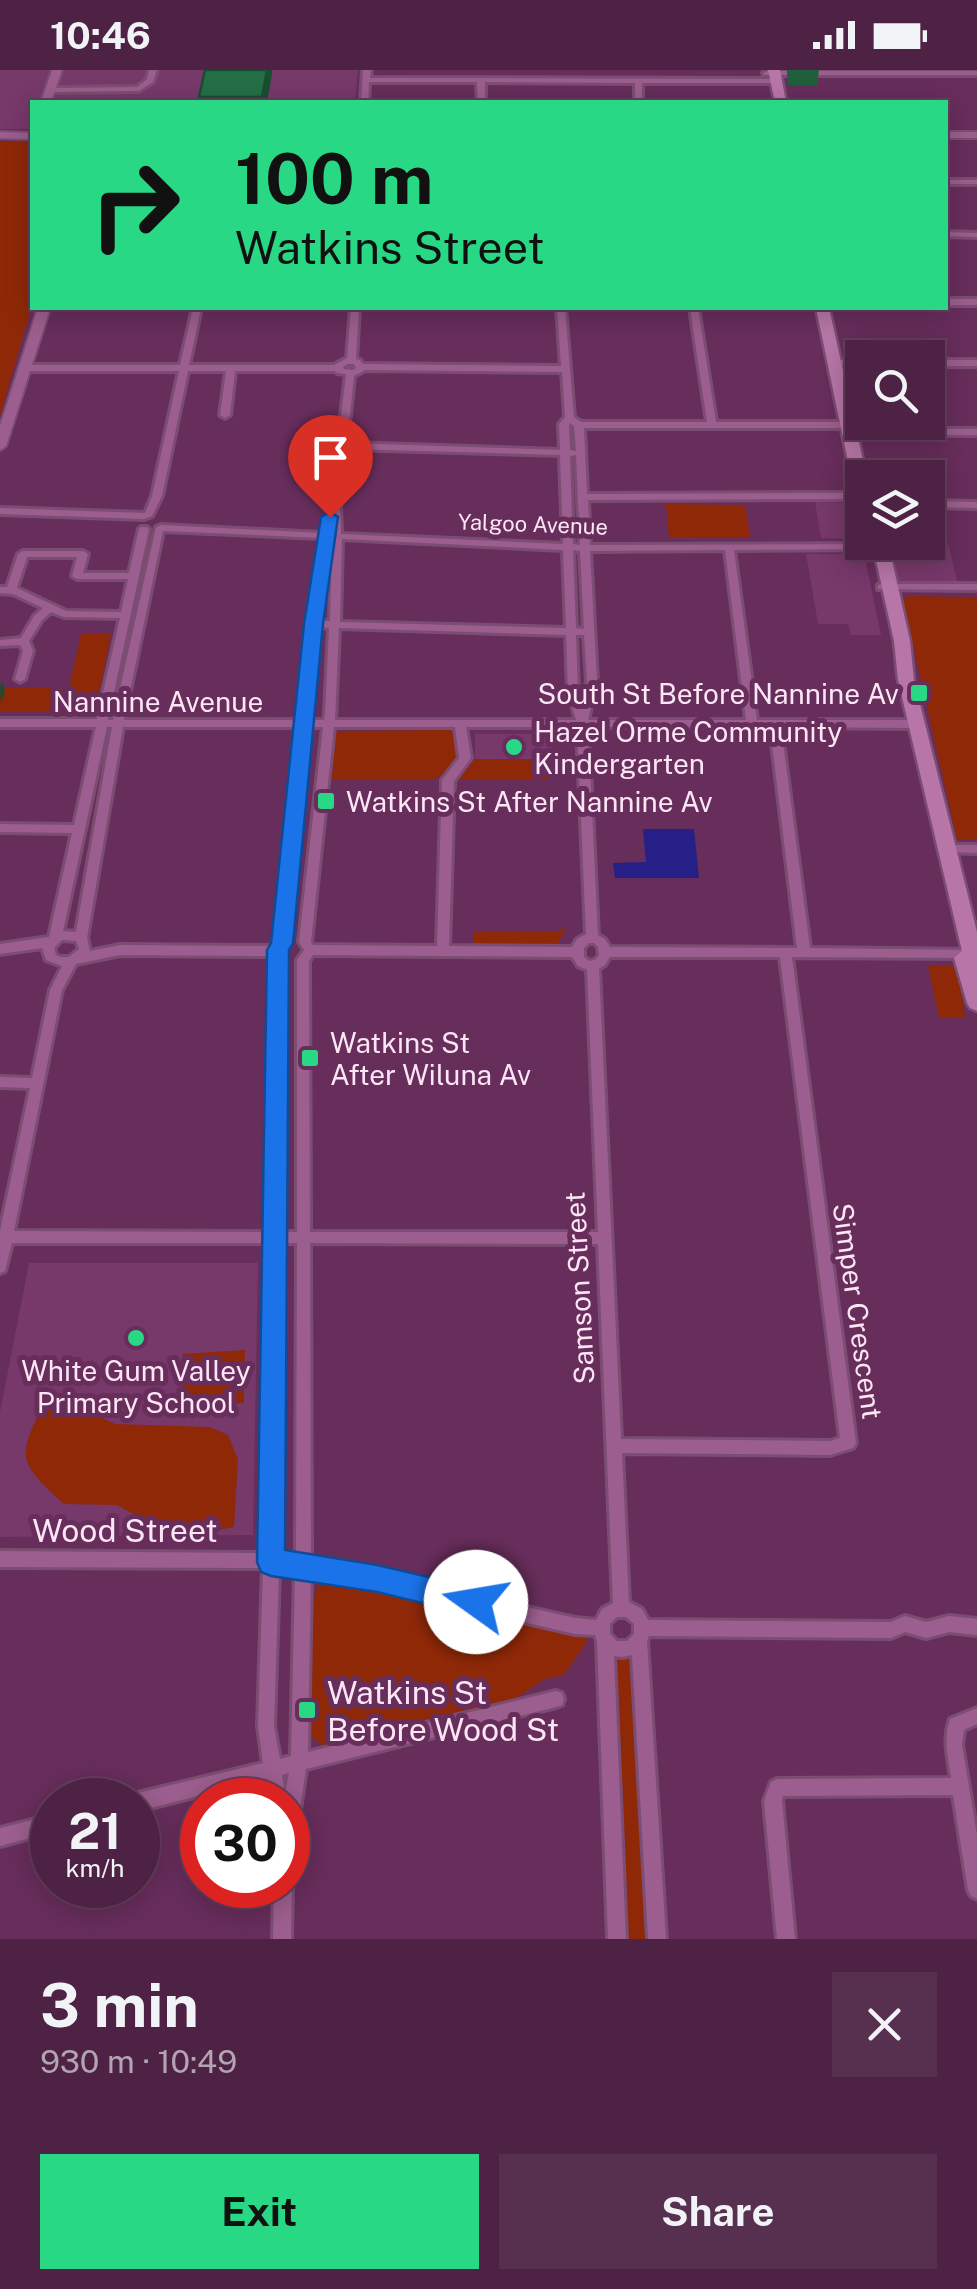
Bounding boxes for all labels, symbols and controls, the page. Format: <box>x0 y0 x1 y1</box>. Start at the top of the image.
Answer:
text: 10:46 <box>50 13 151 58</box>
text: 100 m <box>235 137 433 220</box>
icon: right <box>70 140 200 270</box>
text: Watkins Street <box>235 221 545 274</box>
map controls <box>845 340 945 560</box>
button: search <box>845 340 945 440</box>
pin <box>288 415 373 518</box>
icon: arrive <box>303 430 358 485</box>
button: layers <box>845 460 945 560</box>
street label: Yalgoo Avenue <box>458 508 608 540</box>
place label: South St Before Nannine Av <box>537 677 899 710</box>
marker: South St Before Nannine Av <box>908 682 930 704</box>
street label: Nannine Avenue <box>53 685 263 718</box>
place label: Hazel Orme Community Kindergarten <box>534 715 842 780</box>
marker: Hazel Orme Community Kindergarten <box>503 736 525 758</box>
place label: Watkins St After Nannine Av <box>346 785 713 818</box>
marker: Watkins St After Nannine Av <box>315 790 337 812</box>
place label: Watkins St After Wiluna Av <box>330 1026 531 1091</box>
marker: Watkins St After Wiluna Av <box>299 1047 321 1069</box>
street label: Samson Street <box>557 1191 601 1385</box>
street label: Simper Crescent <box>827 1201 889 1421</box>
marker: White Gum Valley Primary School <box>125 1327 147 1349</box>
place label: White Gum Valley Primary School <box>21 1354 251 1419</box>
street label: Wood Street <box>32 1512 218 1549</box>
position arrow <box>424 1550 528 1654</box>
place label: Watkins St Before Wood St <box>327 1674 559 1748</box>
marker: Watkins St Before Wood St <box>296 1699 318 1721</box>
speed limit sign: 30 <box>180 1778 310 1908</box>
text: 21 <box>68 1801 122 1860</box>
text: km/h <box>66 1853 124 1883</box>
text: 3 min <box>40 1970 199 2041</box>
button: close <box>832 1972 937 2077</box>
text: 930 m · 10:49 <box>40 2043 237 2080</box>
button: Exit <box>40 2154 479 2269</box>
button: Share <box>499 2154 937 2269</box>

